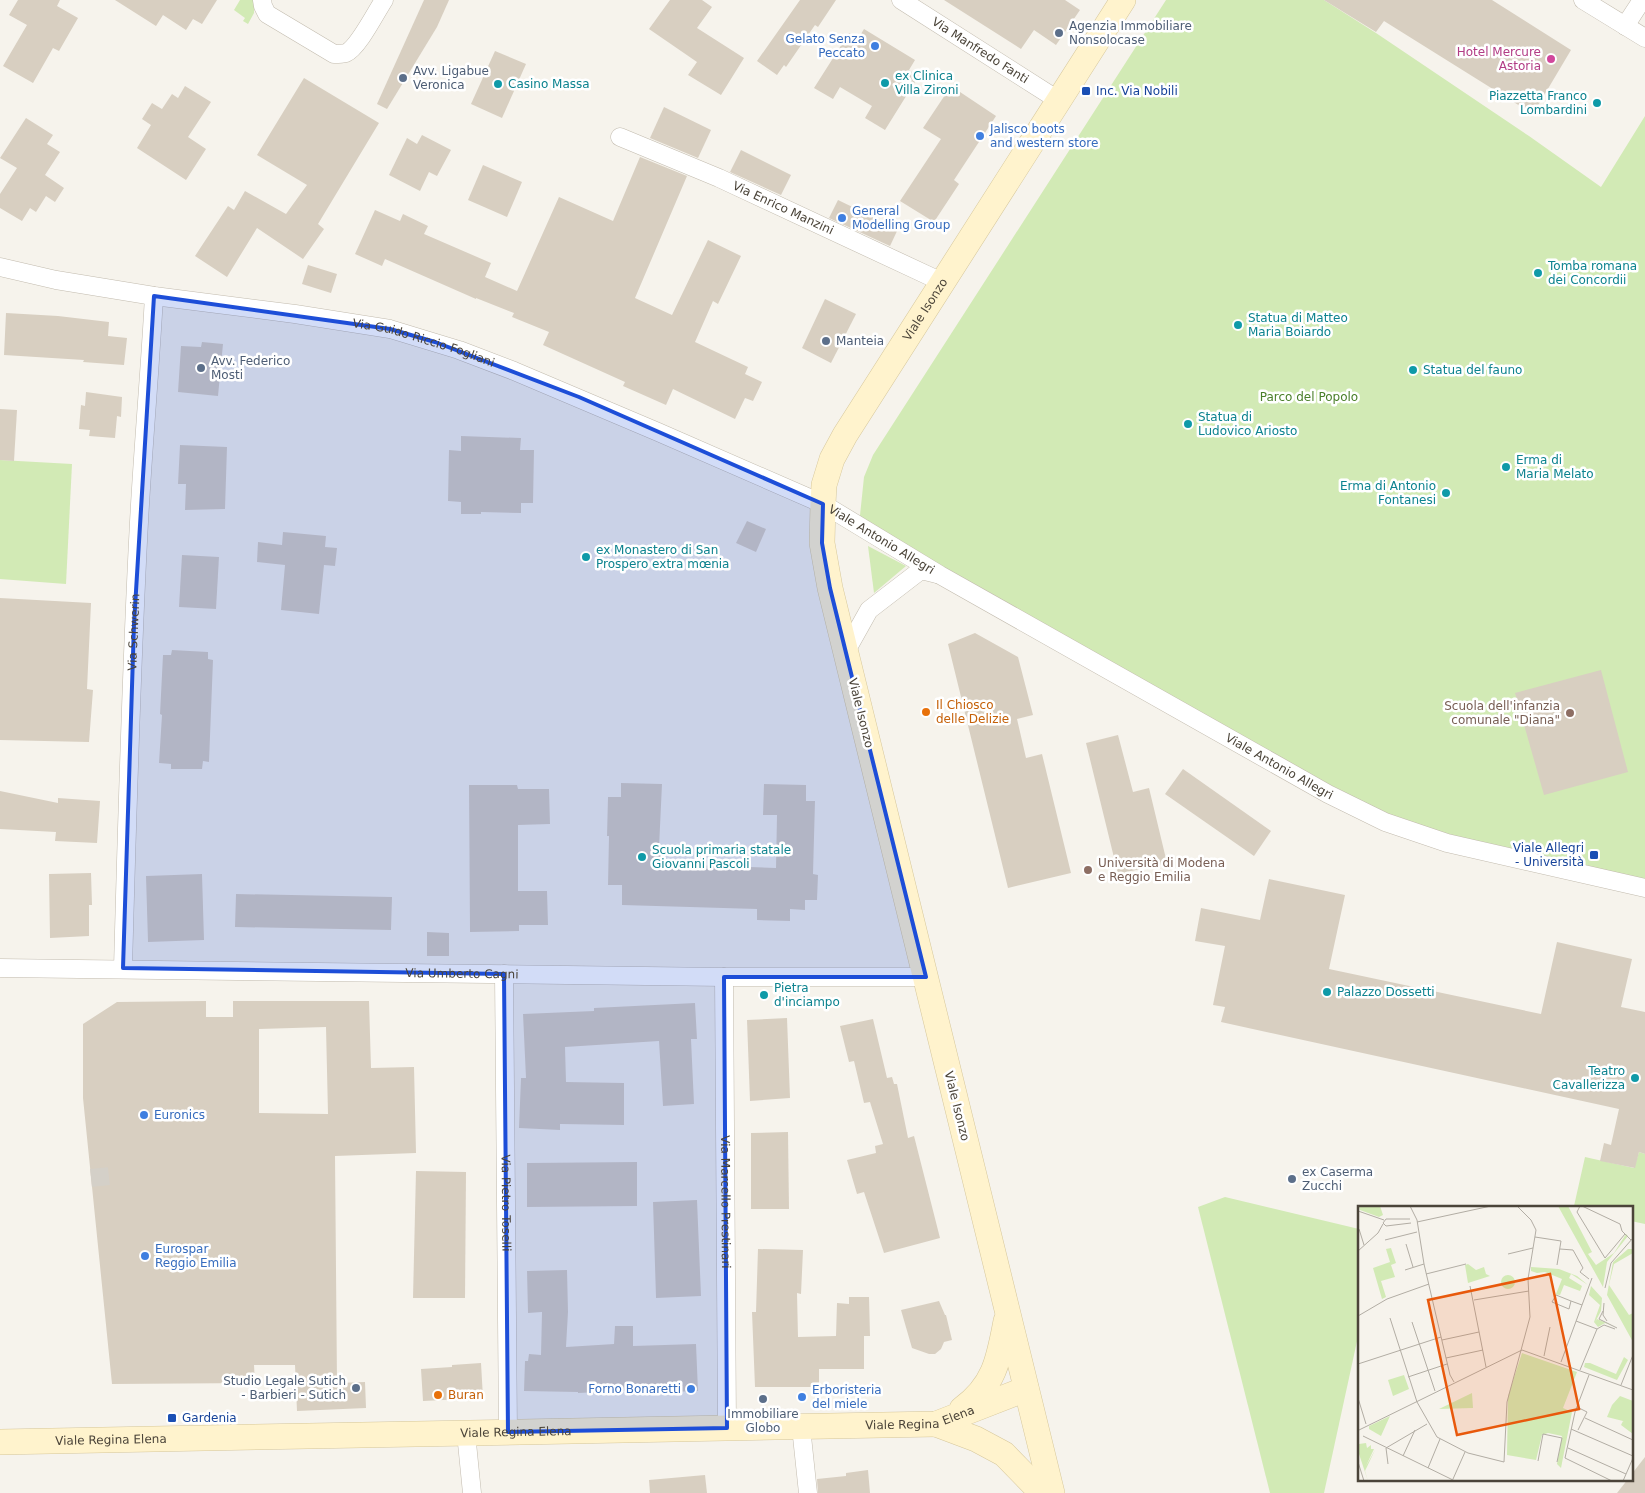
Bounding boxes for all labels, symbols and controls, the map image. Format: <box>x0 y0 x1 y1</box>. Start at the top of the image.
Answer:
street label: Via Manfredo Fanti <box>929 15 1031 86</box>
place label: Agenzia Immobiliare Nonsolocase <box>1069 19 1192 47</box>
marker: Agenzia Immobiliare Nonsolocase <box>1053 27 1065 39</box>
place label: Gelato Senza Peccato <box>786 32 865 60</box>
marker: Gelato Senza Peccato <box>869 40 881 52</box>
place label: Hotel Mercure Astoria <box>1457 45 1541 73</box>
marker: Hotel Mercure Astoria <box>1545 53 1557 65</box>
place label: Avv. Ligabue Veronica <box>413 64 489 92</box>
place label: ex Clinica Villa Zironi <box>895 69 959 97</box>
marker: Avv. Ligabue Veronica <box>397 72 409 84</box>
place label: Casino Massa <box>508 77 590 91</box>
marker: ex Clinica Villa Zironi <box>879 77 891 89</box>
marker: Casino Massa <box>492 78 504 90</box>
place label: Inc. Via Nobili <box>1096 84 1178 98</box>
marker: Inc. Via Nobili <box>1080 85 1092 97</box>
place label: Piazzetta Franco Lombardini <box>1489 89 1587 117</box>
marker: Piazzetta Franco Lombardini <box>1591 97 1603 109</box>
place label: Jalisco boots and western store <box>989 122 1098 150</box>
marker: Jalisco boots and western store <box>974 130 986 142</box>
street label: Via Enrico Manzini <box>731 178 836 237</box>
place label: General Modelling Group <box>852 204 950 232</box>
marker: General Modelling Group <box>836 212 848 224</box>
place label: Tomba romana dei Concordii <box>1547 259 1637 287</box>
marker: Tomba romana dei Concordii <box>1532 267 1544 279</box>
street label: Viale Isonzo <box>900 276 950 343</box>
place label: Statua di Matteo Maria Boiardo <box>1248 311 1348 339</box>
street label: Via Guido Riccio Fogliani <box>352 316 497 370</box>
marker: Statua di Matteo Maria Boiardo <box>1232 319 1244 331</box>
place label: Manteia <box>836 334 884 348</box>
marker: Manteia <box>820 335 832 347</box>
place label: Avv. Federico Mosti <box>211 354 290 382</box>
marker: Avv. Federico Mosti <box>195 362 207 374</box>
place label: Statua del fauno <box>1423 363 1522 377</box>
marker: Statua del fauno <box>1407 364 1419 376</box>
park label: Parco del Popolo <box>1260 390 1358 404</box>
place label: Statua di Ludovico Ariosto <box>1198 410 1297 438</box>
marker: Statua di Ludovico Ariosto <box>1182 418 1194 430</box>
place label: Erma di Maria Melato <box>1516 453 1594 481</box>
marker: Erma di Maria Melato <box>1500 461 1512 473</box>
place label: Erma di Antonio Fontanesi <box>1340 479 1436 507</box>
marker: Erma di Antonio Fontanesi <box>1440 487 1452 499</box>
street label: Viale Antonio Allegri <box>826 502 937 577</box>
place label: ex Monastero di San Prospero extra mœnia <box>596 543 729 571</box>
marker: ex Monastero di San Prospero extra mœnia <box>580 551 592 563</box>
street label: Via Schwerin <box>125 593 142 671</box>
street label: Viale Isonzo <box>846 677 876 749</box>
place label: Il Chiosco delle Delizie <box>936 698 1009 726</box>
place label: Scuola dell'infanzia comunale "Diana" <box>1444 699 1560 727</box>
marker: Il Chiosco delle Delizie <box>920 706 932 718</box>
marker: Scuola dell'infanzia comunale "Diana" <box>1564 707 1576 719</box>
street label: Viale Antonio Allegri <box>1223 731 1335 802</box>
place label: Viale Allegri - Università <box>1513 841 1584 869</box>
place label: Scuola primaria statale Giovanni Pascoli <box>652 843 791 871</box>
marker: Viale Allegri - Università <box>1588 849 1600 861</box>
marker: Scuola primaria statale Giovanni Pascoli <box>636 851 648 863</box>
place label: Università di Modena e Reggio Emilia <box>1098 856 1225 884</box>
marker: Università di Modena e Reggio Emilia <box>1082 864 1094 876</box>
street label: Via Umberto Cagni <box>405 966 519 981</box>
place label: Pietra d'inciampo <box>774 981 840 1009</box>
place label: Palazzo Dossetti <box>1337 985 1435 999</box>
marker: Palazzo Dossetti <box>1321 986 1333 998</box>
marker: Pietra d'inciampo <box>758 989 770 1001</box>
place label: Teatro Cavallerizza <box>1553 1064 1625 1092</box>
street label: Viale Isonzo <box>942 1070 972 1142</box>
marker: Teatro Cavallerizza <box>1629 1072 1641 1084</box>
place label: Euronics <box>154 1108 205 1122</box>
marker: Euronics <box>138 1109 150 1121</box>
street label: Via Marcello Prestinari <box>718 1135 733 1269</box>
street label: Via Pietro Toselli <box>499 1154 513 1252</box>
place label: ex Caserma Zucchi <box>1302 1165 1373 1193</box>
marker: ex Caserma Zucchi <box>1286 1173 1298 1185</box>
inset map <box>1358 1206 1632 1480</box>
place label: Eurospar Reggio Emilia <box>155 1242 237 1270</box>
marker: Eurospar Reggio Emilia <box>139 1250 151 1262</box>
place label: Studio Legale Sutich - Barbieri - Sutich <box>223 1374 346 1402</box>
marker: Studio Legale Sutich - Barbieri - Sutich <box>350 1382 362 1394</box>
place label: Forno Bonaretti <box>588 1382 681 1396</box>
marker: Forno Bonaretti <box>685 1383 697 1395</box>
place label: Erboristeria del miele <box>812 1383 882 1411</box>
place label: Buran <box>448 1388 484 1402</box>
marker: Buran <box>432 1389 444 1401</box>
marker: Erboristeria del miele <box>796 1391 808 1403</box>
marker: Immobiliare Globo <box>757 1393 769 1405</box>
street label: Viale Regina Elena <box>865 1403 976 1432</box>
place label: Immobiliare Globo <box>727 1407 799 1435</box>
place label: Gardenia <box>182 1411 237 1425</box>
marker: Gardenia <box>166 1412 178 1424</box>
street label: Viale Regina Elena <box>460 1424 572 1440</box>
street label: Viale Regina Elena <box>55 1432 167 1448</box>

